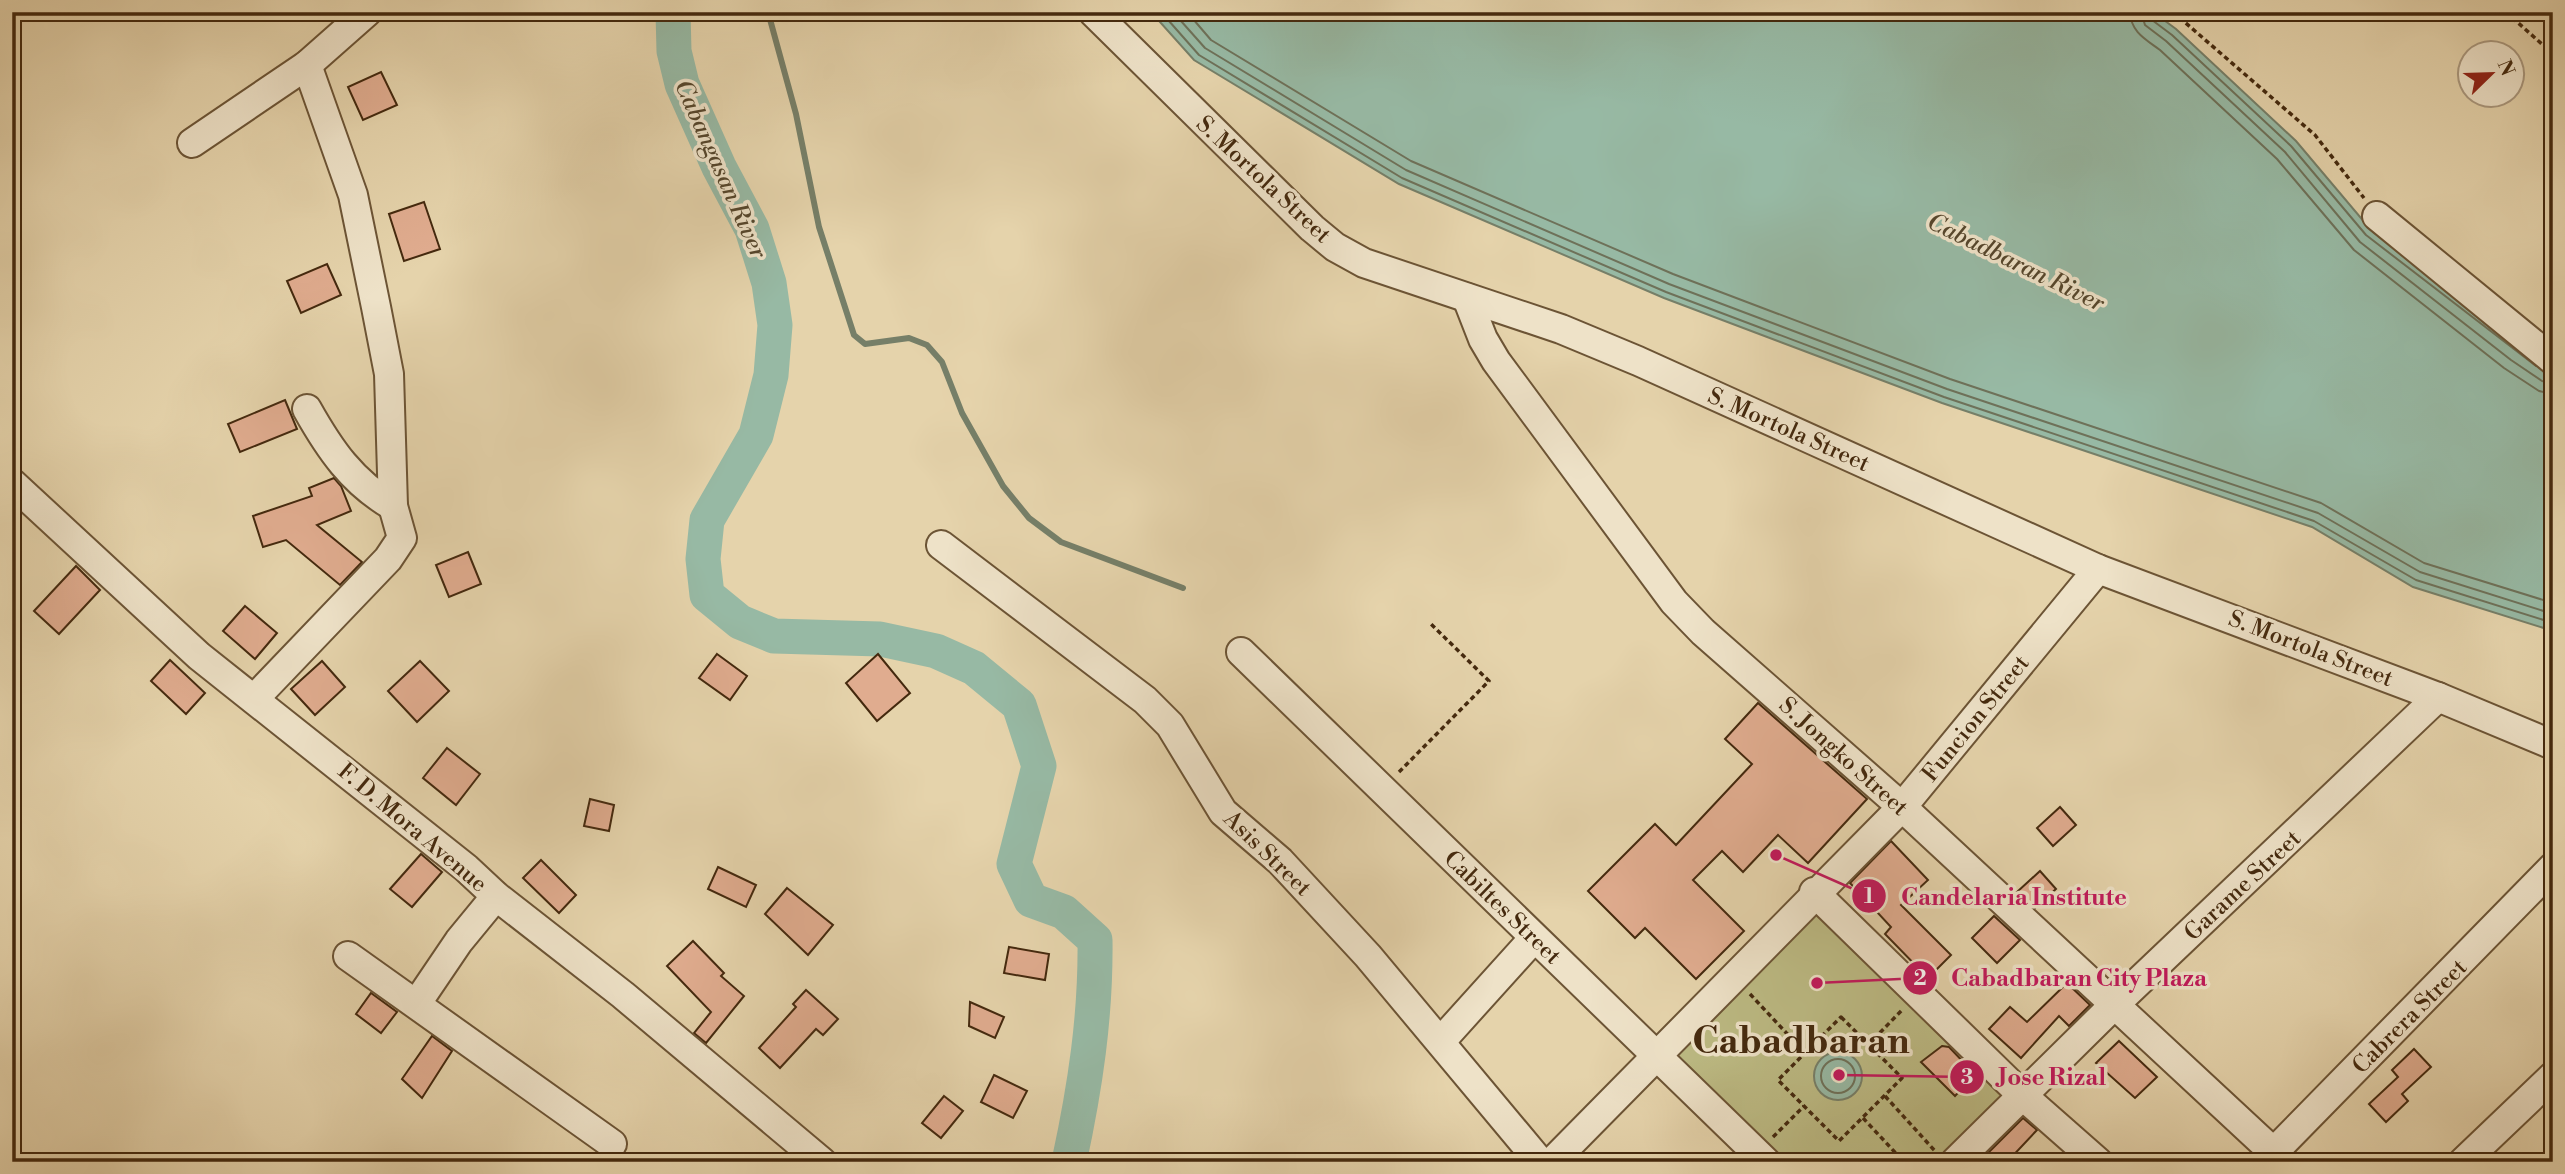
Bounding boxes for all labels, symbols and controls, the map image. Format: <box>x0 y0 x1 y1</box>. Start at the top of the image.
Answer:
north arrow <box>2456 38 2526 108</box>
text: N <box>2492 56 2520 79</box>
water label: Cabangasan River <box>667 75 773 264</box>
street label: S. Mortola Street <box>1190 110 1336 249</box>
water label: Cabadbaran River <box>1922 207 2110 319</box>
street label: S. Mortola Street <box>1703 382 1874 478</box>
street label: S. Mortola Street <box>2224 605 2397 693</box>
street label: Funcion Street <box>1916 650 2035 788</box>
street label: S. Jongko Street <box>1773 691 1914 822</box>
street label: F. D. Mora Avenue <box>332 757 493 898</box>
street label: Asis Street <box>1217 804 1317 902</box>
street label: Garame Street <box>2179 825 2307 947</box>
street label: Cabiltes Street <box>1438 845 1567 971</box>
callout: Candelaria Institute <box>1852 874 2141 919</box>
text: Candelaria Institute <box>1901 883 2127 913</box>
text: 1 <box>1864 884 1874 910</box>
street label: Cabrera Street <box>2347 954 2473 1080</box>
callout: Cabadbaran City Plaza <box>1902 955 2221 1000</box>
text: Cabadbaran City Plaza <box>1951 964 2208 994</box>
text: 2 <box>1913 966 1927 992</box>
district label: Cabadbaran <box>1692 1019 1910 1065</box>
callout: Jose Rizal <box>1949 1055 2120 1100</box>
text: Jose Rizal <box>1995 1063 2106 1093</box>
text: 3 <box>1961 1065 1973 1091</box>

